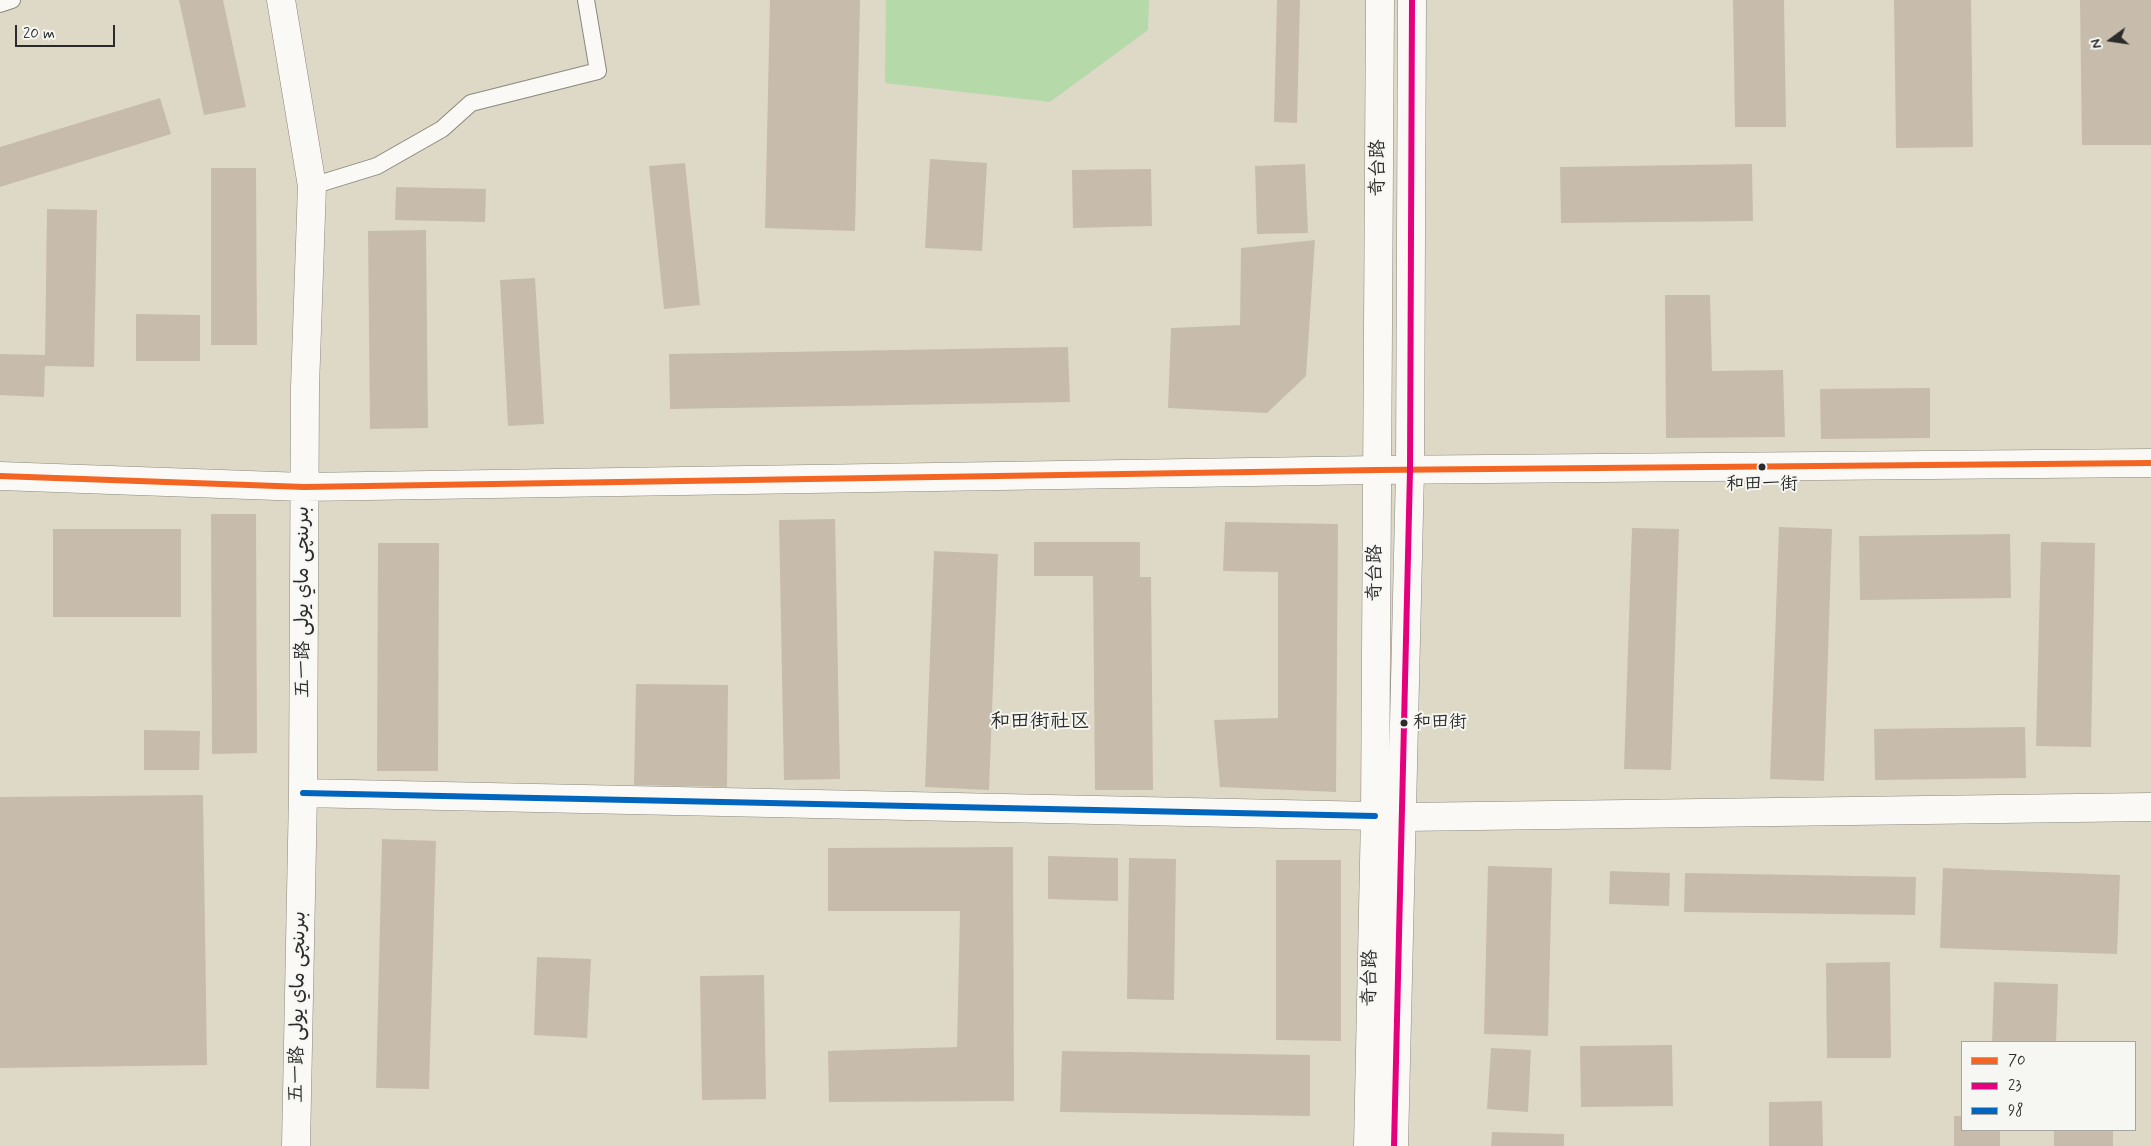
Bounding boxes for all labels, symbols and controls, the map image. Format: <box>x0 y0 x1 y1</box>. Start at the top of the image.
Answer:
scale bar <box>18 15 118 47</box>
north arrow <box>2086 15 2136 65</box>
text: 20 m <box>23 24 55 44</box>
text: N <box>2087 37 2106 50</box>
street label: 奇台路 <box>1368 140 1390 196</box>
marker: 和田一街 <box>1757 462 1767 472</box>
place label: 和田一街 <box>1726 474 1798 496</box>
street label: 五一路 بىرىنچى ماي يولى <box>293 506 315 698</box>
street label: 奇台路 <box>1365 545 1387 601</box>
district label: 和田街社区 <box>990 711 1090 735</box>
place label: 和田街 <box>1413 712 1467 734</box>
marker: 和田街 <box>1399 718 1409 728</box>
street label: 五一路 بىرىنچى ماي يولى <box>286 911 312 1103</box>
street label: 奇台路 <box>1359 949 1383 1007</box>
legend <box>1961 1041 2136 1131</box>
text: 70 <box>2008 1051 2026 1071</box>
text: 23 <box>2008 1076 2022 1096</box>
text: 98 <box>2008 1101 2024 1121</box>

